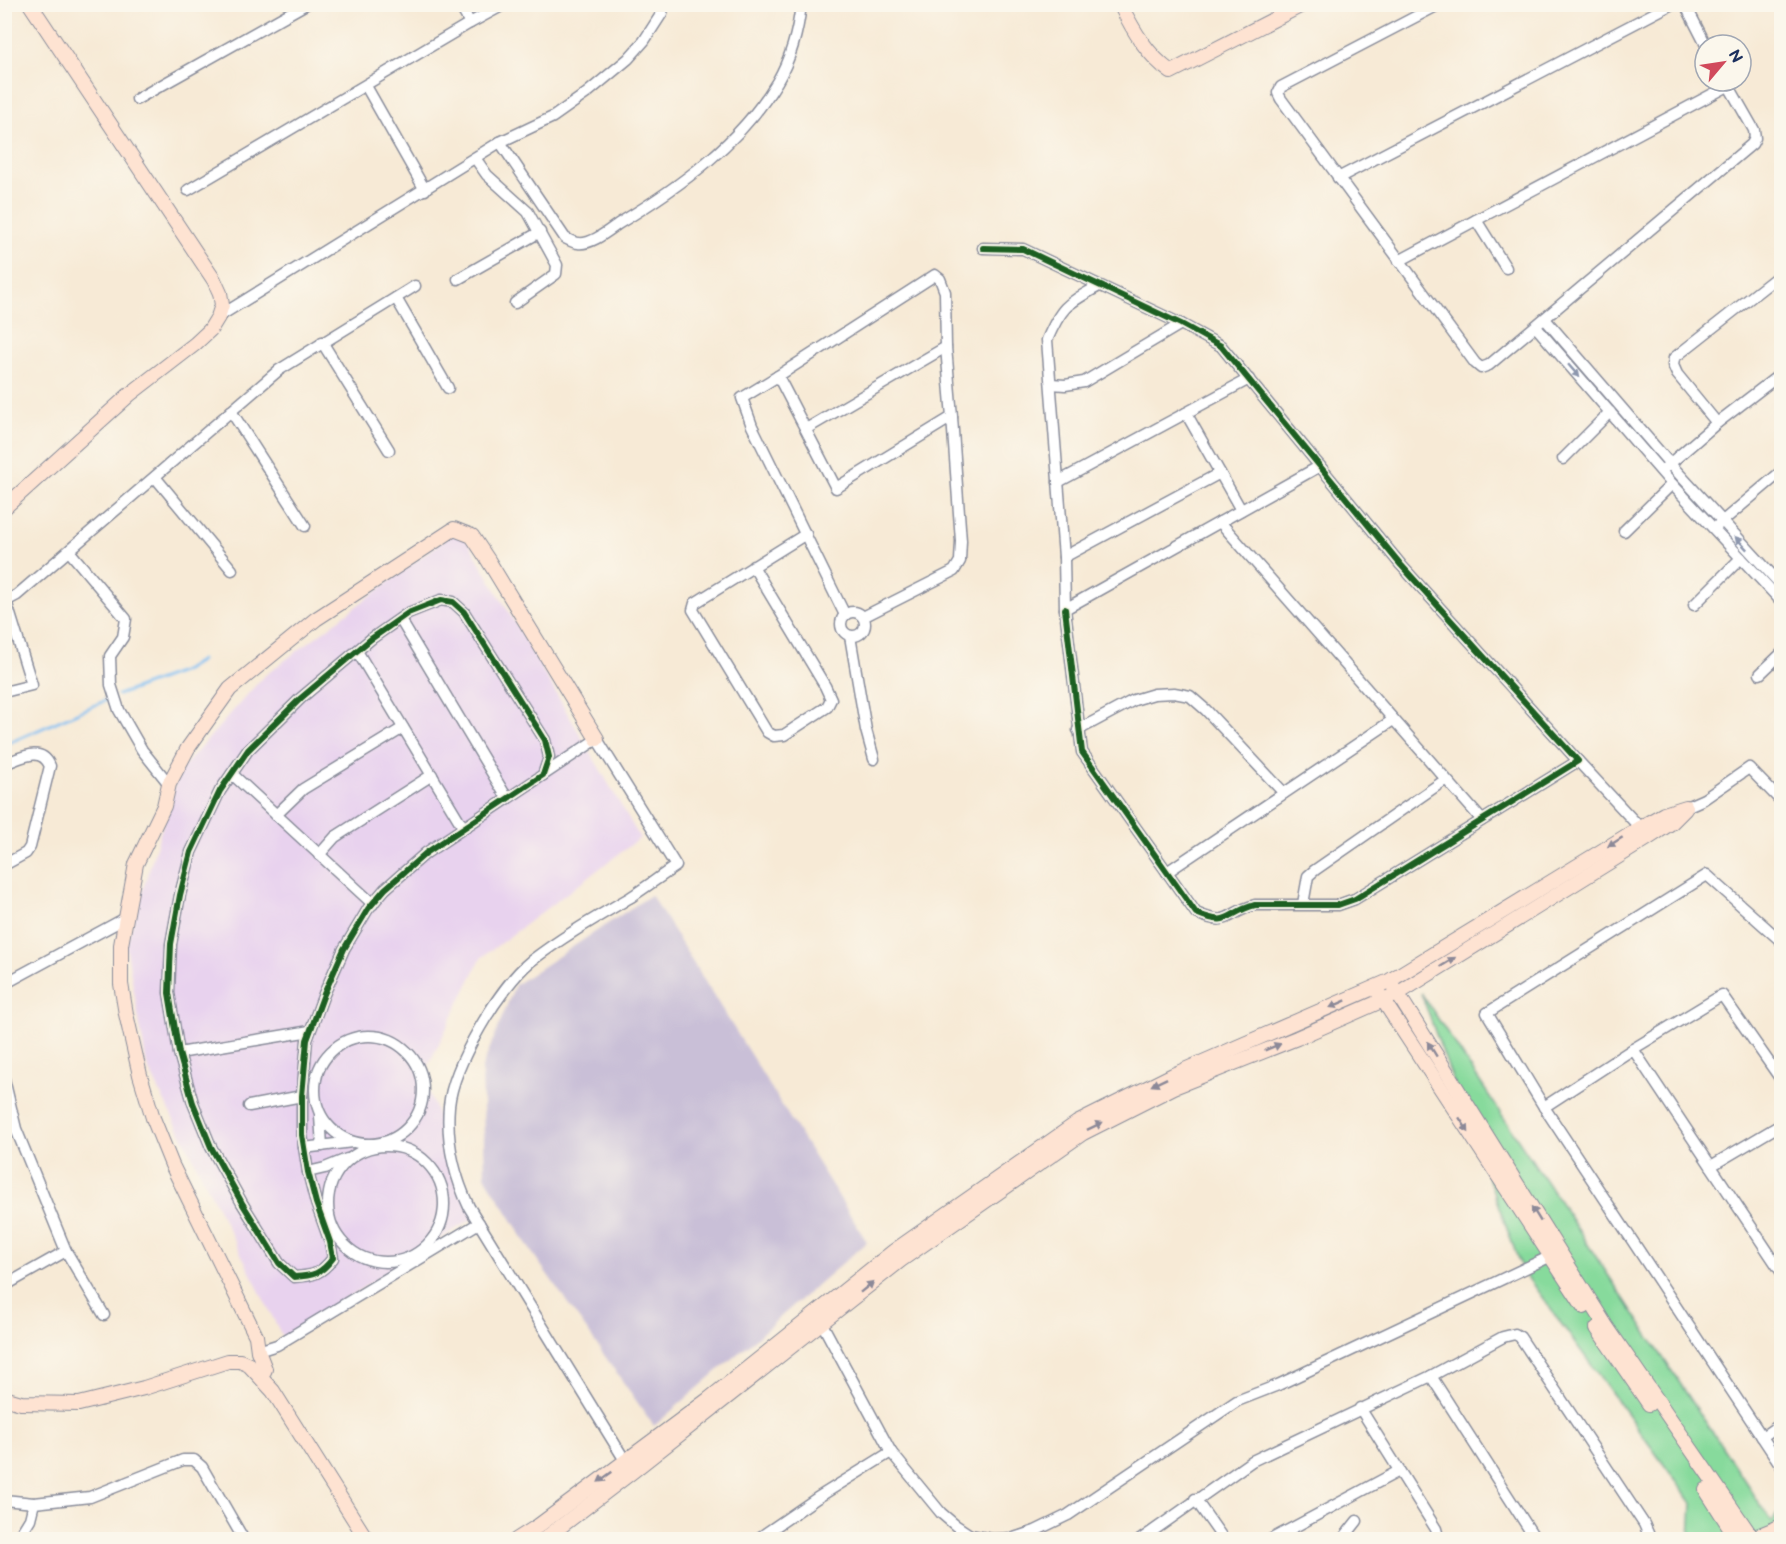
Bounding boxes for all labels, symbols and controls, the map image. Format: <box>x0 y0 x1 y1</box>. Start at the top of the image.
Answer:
north arrow <box>1693 33 1753 93</box>
text: N <box>1724 47 1746 66</box>
one-way arrow <box>1567 363 1580 378</box>
one-way arrow <box>1735 536 1749 550</box>
one-way arrow <box>1607 837 1623 848</box>
one-way arrow <box>1440 957 1456 968</box>
one-way arrow <box>1329 999 1347 1009</box>
one-way arrow <box>1427 1041 1438 1057</box>
one-way arrow <box>1265 1042 1283 1052</box>
one-way arrow <box>1151 1077 1168 1086</box>
one-way arrow <box>1458 1116 1469 1133</box>
one-way arrow <box>1087 1122 1104 1131</box>
one-way arrow <box>1531 1206 1542 1222</box>
one-way arrow <box>859 1280 875 1293</box>
one-way arrow <box>597 1471 613 1483</box>

